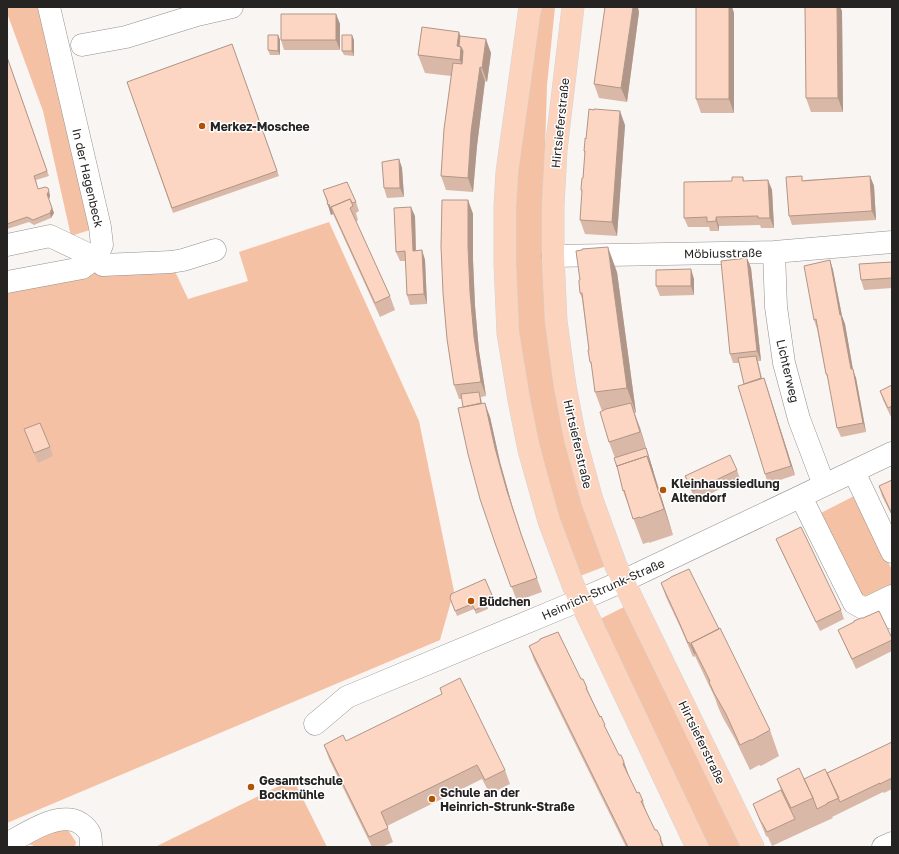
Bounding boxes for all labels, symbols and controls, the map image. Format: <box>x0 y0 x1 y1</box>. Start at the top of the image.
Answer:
street label: Hirtsieferstraße <box>548 77 572 169</box>
place label: Merkez-Moschee <box>210 119 310 134</box>
marker: Merkez-Moschee <box>197 121 207 131</box>
street label: In der Hagenbeck <box>69 127 107 229</box>
street label: Möbiusstraße <box>684 245 762 261</box>
street label: Lichterweg <box>773 338 803 404</box>
street label: Hirtsieferstraße <box>560 398 596 490</box>
place label: Kleinhaussiedlung Altendorf <box>671 476 780 505</box>
marker: Kleinhaussiedlung Altendorf <box>658 485 668 495</box>
street label: Heinrich-Strunk-Straße <box>539 555 667 623</box>
place label: Büdchen <box>479 594 530 609</box>
marker: Büdchen <box>466 596 476 606</box>
street label: Hirtsieferstraße <box>675 698 729 786</box>
place label: Gesamtschule Bockmühle <box>259 773 343 802</box>
marker: Gesamtschule Bockmühle <box>246 782 256 792</box>
place label: Schule an der Heinrich-Strunk-Straße <box>440 785 575 814</box>
marker: Schule an der Heinrich-Strunk-Straße <box>427 794 437 804</box>

